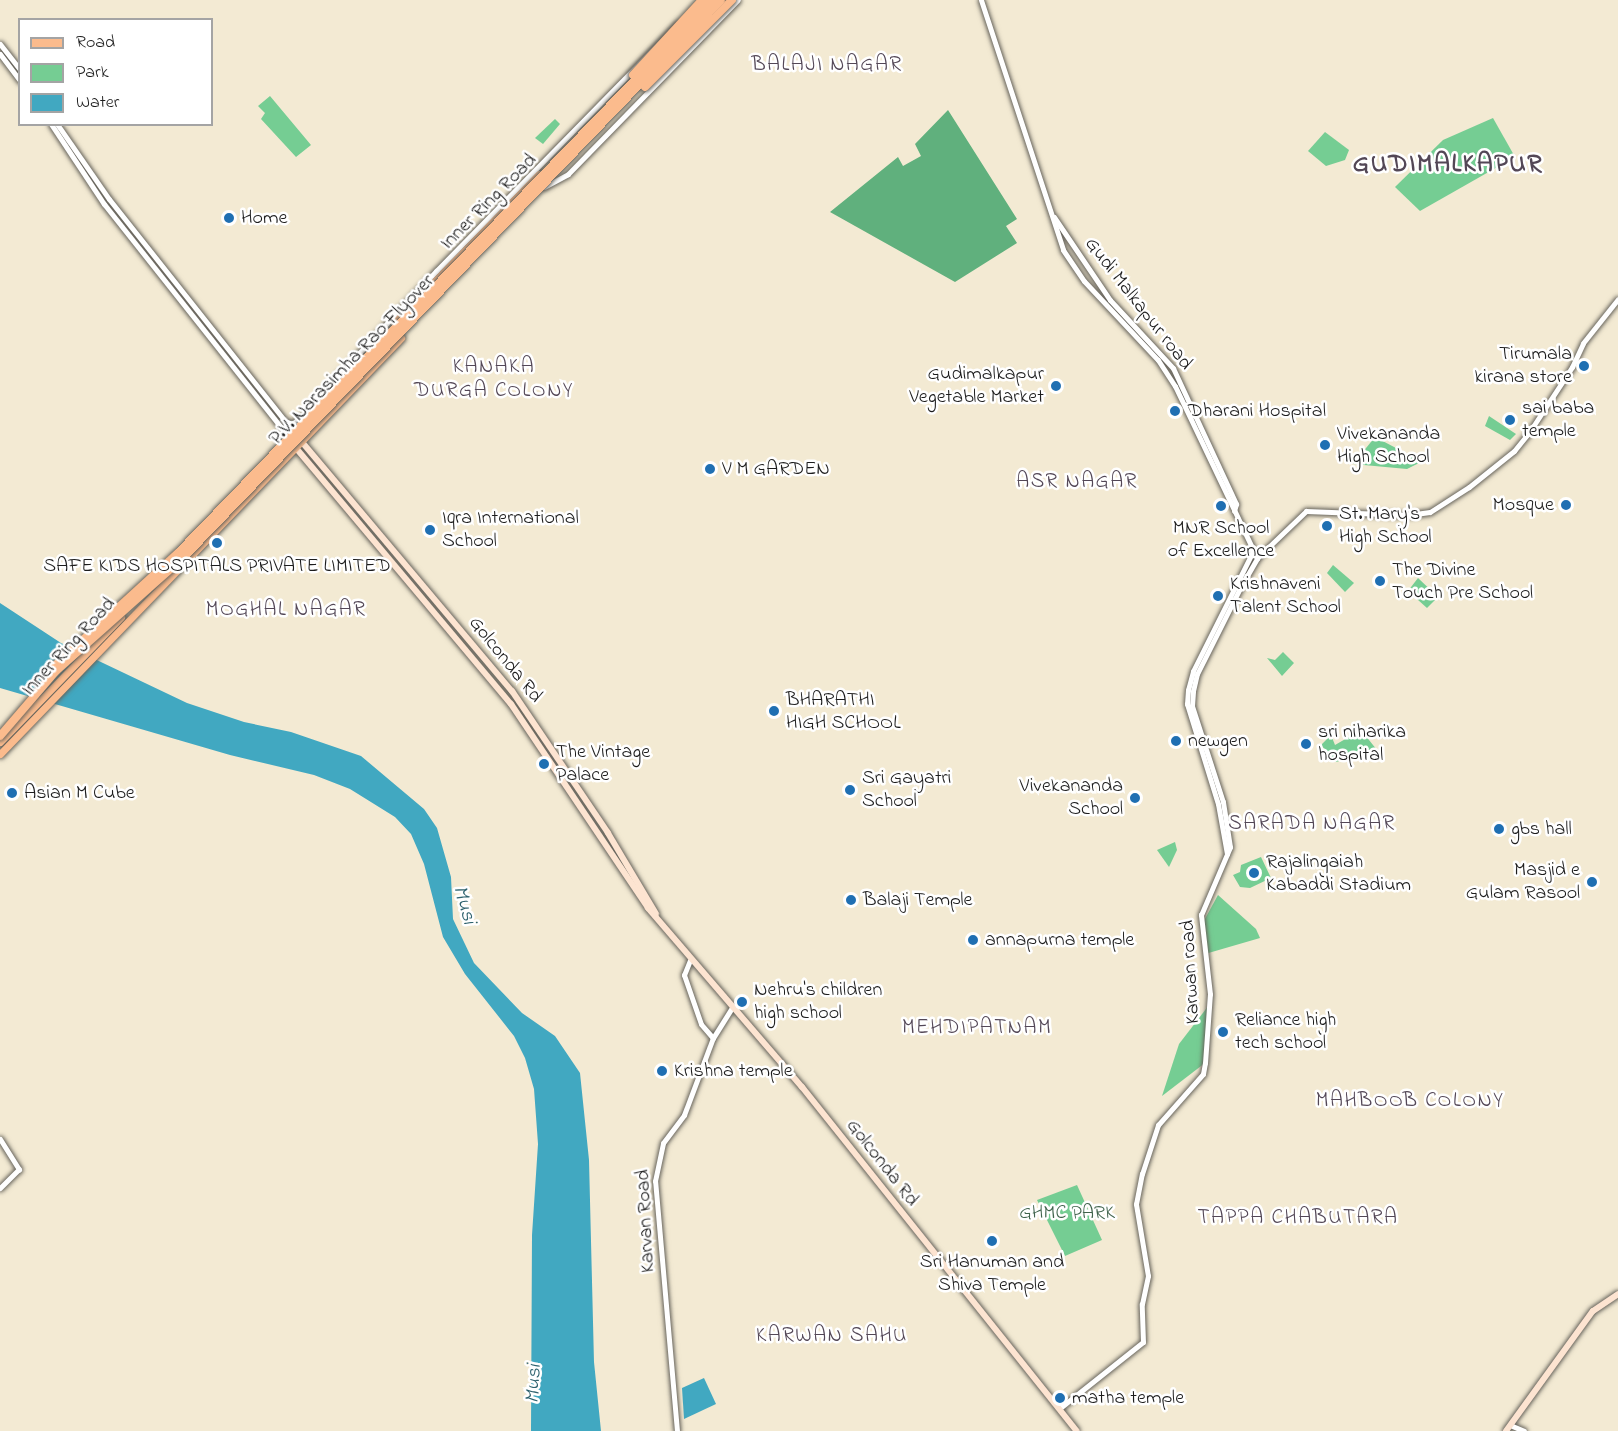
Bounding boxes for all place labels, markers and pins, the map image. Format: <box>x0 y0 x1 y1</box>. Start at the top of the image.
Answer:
place label: Home <box>241 206 287 230</box>
marker: Home <box>222 211 236 225</box>
place label: Tirumala kirana store <box>1475 342 1572 389</box>
marker: Tirumala kirana store <box>1577 359 1591 373</box>
place label: Gudimalkapur Vegetable Market <box>909 362 1044 409</box>
marker: Gudimalkapur Vegetable Market <box>1049 379 1063 393</box>
place label: sai baba temple <box>1522 396 1594 443</box>
place label: Dharani Hospital <box>1188 399 1326 423</box>
marker: Dharani Hospital <box>1166 402 1184 420</box>
marker: sai baba temple <box>1503 413 1517 427</box>
place label: Vivekananda High School <box>1337 422 1440 469</box>
marker: Vivekananda High School <box>1318 438 1332 452</box>
place label: V M GARDEN <box>722 457 830 481</box>
marker: V M GARDEN <box>703 462 717 476</box>
place label: Mosque <box>1493 493 1554 517</box>
marker: Mosque <box>1559 498 1573 512</box>
marker: MNR School of Excellence <box>1214 499 1228 513</box>
place label: St. Mary's High School <box>1339 502 1432 549</box>
place label: Iqra International School <box>442 506 579 553</box>
place label: MNR School of Excellence <box>1168 516 1274 563</box>
marker: St. Mary's High School <box>1320 519 1334 533</box>
marker: Iqra International School <box>423 523 437 537</box>
marker: SAFE KIDS HOSPITALS PRIVATE LIMITED <box>208 534 226 552</box>
place label: SAFE KIDS HOSPITALS PRIVATE LIMITED <box>43 554 391 578</box>
place label: The Divine Touch Pre School <box>1392 558 1533 605</box>
place label: Krishnaveni Talent School <box>1230 572 1341 619</box>
marker: The Divine Touch Pre School <box>1373 574 1387 588</box>
marker: Krishnaveni Talent School <box>1211 589 1225 603</box>
place label: BHARATHI HIGH SCHOOL <box>786 688 901 735</box>
marker: BHARATHI HIGH SCHOOL <box>767 704 781 718</box>
place label: sri niharika hospital <box>1318 720 1406 767</box>
place label: newgen <box>1188 729 1248 753</box>
marker: newgen <box>1169 734 1183 748</box>
marker: sri niharika hospital <box>1299 737 1313 751</box>
place label: The Vintage Palace <box>556 740 650 787</box>
marker: The Vintage Palace <box>537 757 551 771</box>
place label: Sri Gayatri School <box>862 766 951 813</box>
place label: Vivekananda School <box>1020 774 1123 821</box>
place label: Asian M Cube <box>24 781 135 805</box>
marker: Sri Gayatri School <box>843 783 857 797</box>
marker: Asian M Cube <box>5 786 19 800</box>
marker: Vivekananda School <box>1128 791 1142 805</box>
place label: gbs hall <box>1511 817 1572 841</box>
marker: gbs hall <box>1492 822 1506 836</box>
place label: Rajalingaiah Kabaddi Stadium <box>1266 850 1411 897</box>
place label: Masjid e Gulam Rasool <box>1466 858 1580 905</box>
marker: Rajalingaiah Kabaddi Stadium <box>1247 866 1261 880</box>
marker: Masjid e Gulam Rasool <box>1585 875 1599 889</box>
place label: Balaji Temple <box>863 888 973 912</box>
marker: Balaji Temple <box>844 893 858 907</box>
place label: annapurna temple <box>985 928 1134 952</box>
marker: annapurna temple <box>966 933 980 947</box>
place label: Nehru's children high school <box>754 978 882 1025</box>
marker: Nehru's children high school <box>735 995 749 1009</box>
place label: Reliance high tech school <box>1235 1008 1336 1055</box>
marker: Reliance high tech school <box>1216 1025 1230 1039</box>
place label: Krishna temple <box>674 1059 793 1083</box>
marker: Krishna temple <box>655 1064 669 1078</box>
marker: Sri Hanuman and Shiva Temple <box>985 1234 999 1248</box>
place label: Sri Hanuman and Shiva Temple <box>920 1250 1064 1297</box>
place label: matha temple <box>1072 1386 1184 1410</box>
marker: matha temple <box>1053 1391 1067 1405</box>

